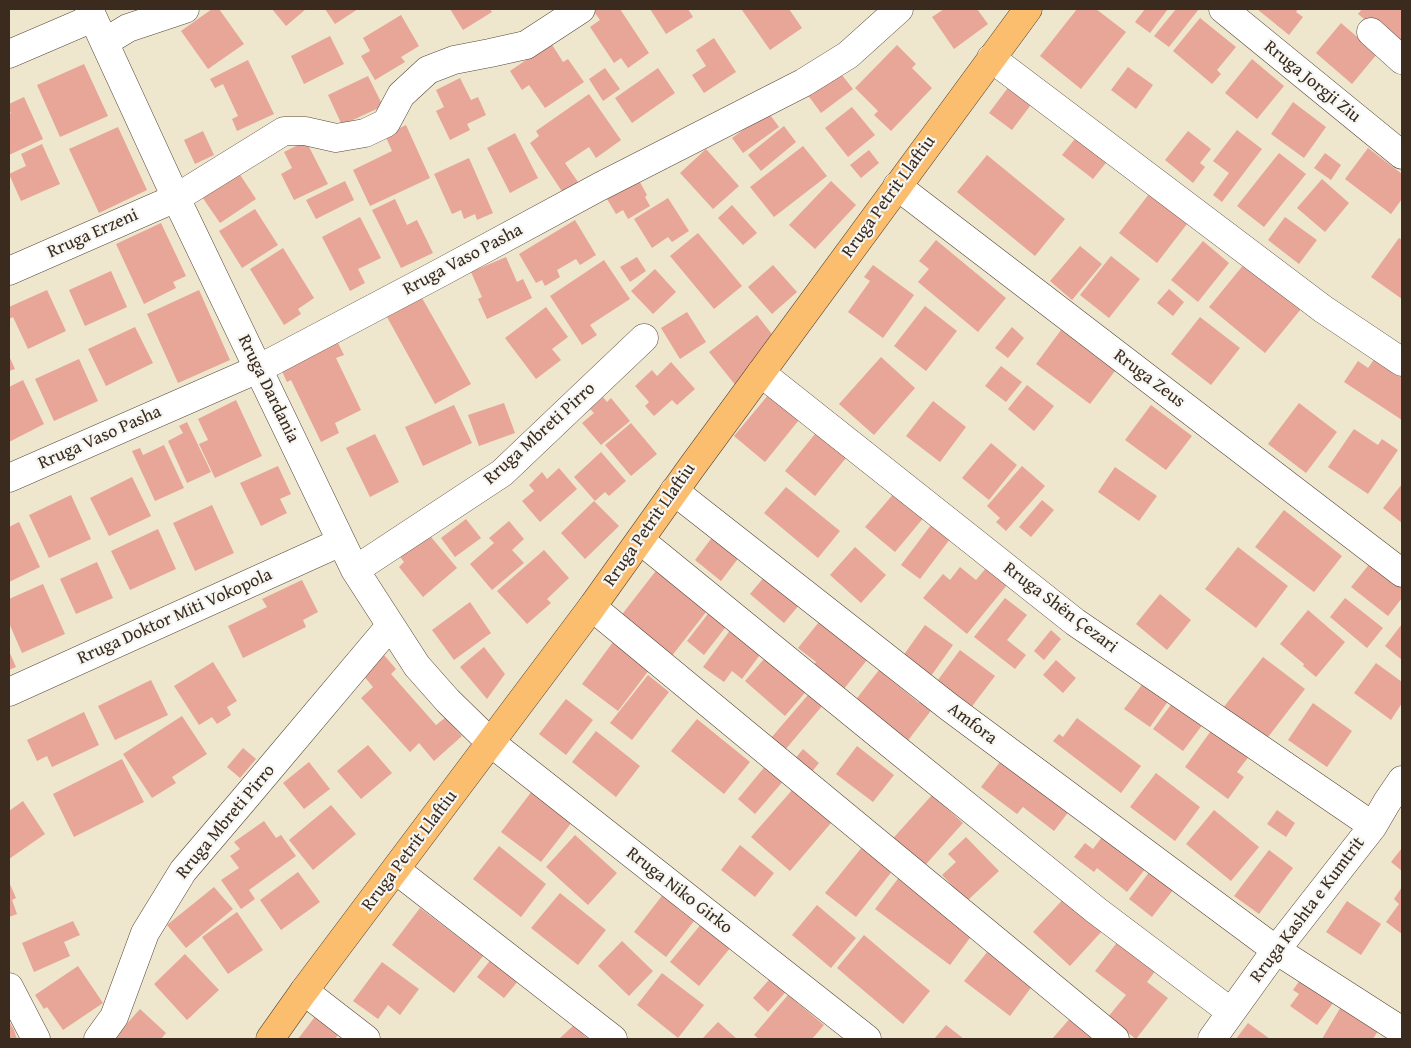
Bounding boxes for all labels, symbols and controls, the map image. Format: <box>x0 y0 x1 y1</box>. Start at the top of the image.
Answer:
street label: Rruga Jorgji Ziu <box>1259 36 1365 128</box>
street label: Rruga Petrit Llaftiu <box>838 132 940 262</box>
street label: Rruga Erzeni <box>44 204 142 264</box>
street label: Rruga Vaso Pasha <box>399 219 527 301</box>
street label: Rruga Dardania <box>233 332 303 446</box>
street label: Rruga Zeus <box>1109 345 1189 413</box>
street label: Rruga Mbreti Pirro <box>480 378 600 490</box>
street label: Rruga Vaso Pasha <box>35 401 165 475</box>
street label: Rruga Petrit Llaftiu <box>599 459 701 591</box>
street label: Rruga Shën Çezari <box>999 558 1121 658</box>
street label: Rruga Doktor Miti Vokopola <box>74 564 276 670</box>
street label: Amfora <box>943 698 1001 750</box>
street label: Rruga Mbreti Pirro <box>172 760 280 884</box>
street label: Rruga Petrit Llaftiu <box>358 786 462 916</box>
street label: Rruga Kashta e Kumtrit <box>1246 833 1370 987</box>
street label: Rruga Niko Girko <box>622 843 736 939</box>

